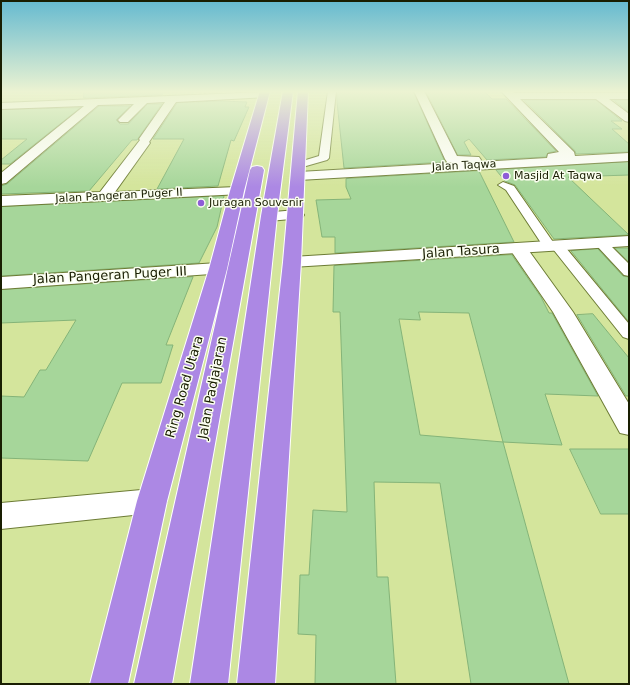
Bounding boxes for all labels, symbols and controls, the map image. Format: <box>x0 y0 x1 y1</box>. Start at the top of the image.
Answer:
street label: Jalan Taqwa <box>431 158 497 174</box>
place label: Masjid At Taqwa <box>514 169 602 183</box>
marker: Masjid At Taqwa <box>501 171 511 181</box>
street label: Jalan Pangeran Puger II <box>55 186 183 206</box>
place label: Juragan Souvenir <box>209 196 303 210</box>
marker: Juragan Souvenir <box>196 198 206 208</box>
street label: Jalan Tasura <box>422 242 500 262</box>
street label: Jalan Pangeran Puger III <box>33 264 187 288</box>
street label: Ring Road Utara <box>163 334 207 440</box>
street label: Jalan Padjajaran <box>195 336 231 440</box>

